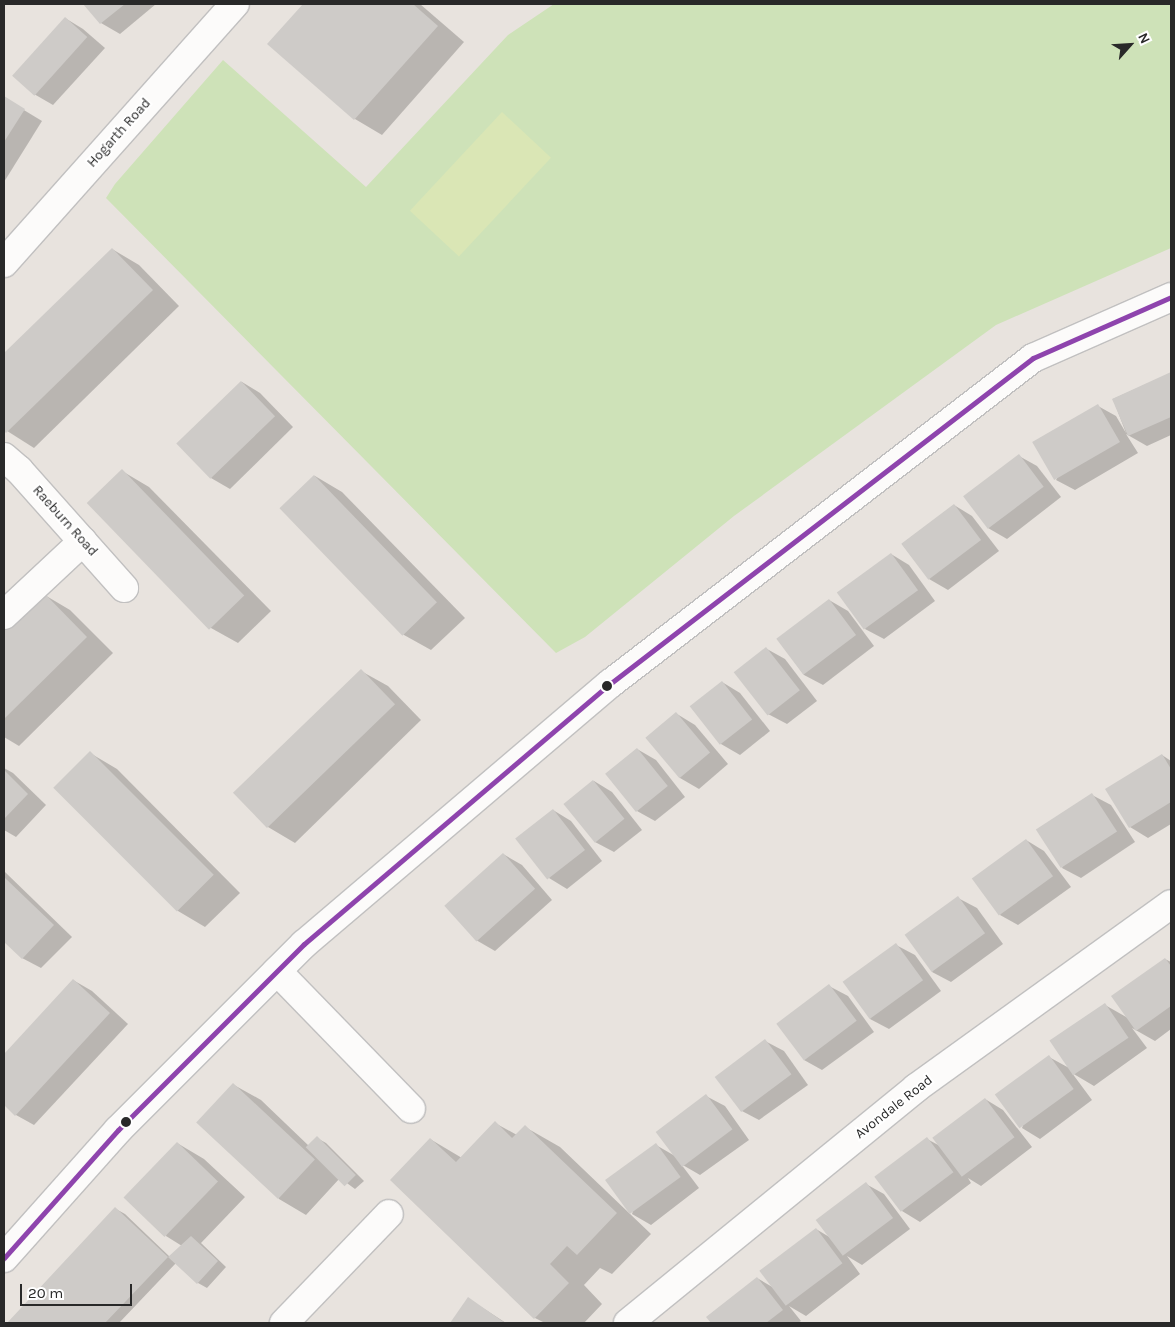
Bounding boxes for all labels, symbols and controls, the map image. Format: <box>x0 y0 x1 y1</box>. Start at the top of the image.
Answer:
north arrow <box>1105 20 1155 70</box>
text: N <box>1134 30 1154 46</box>
street label: Hogarth Road <box>84 95 154 171</box>
street label: Raeburn Road <box>29 482 101 560</box>
unlabelled marker <box>602 681 612 691</box>
street label: Avondale Road <box>852 1072 936 1142</box>
unlabelled marker <box>121 1117 131 1127</box>
scale bar <box>22 1274 135 1306</box>
text: 20 m <box>28 1284 63 1302</box>

